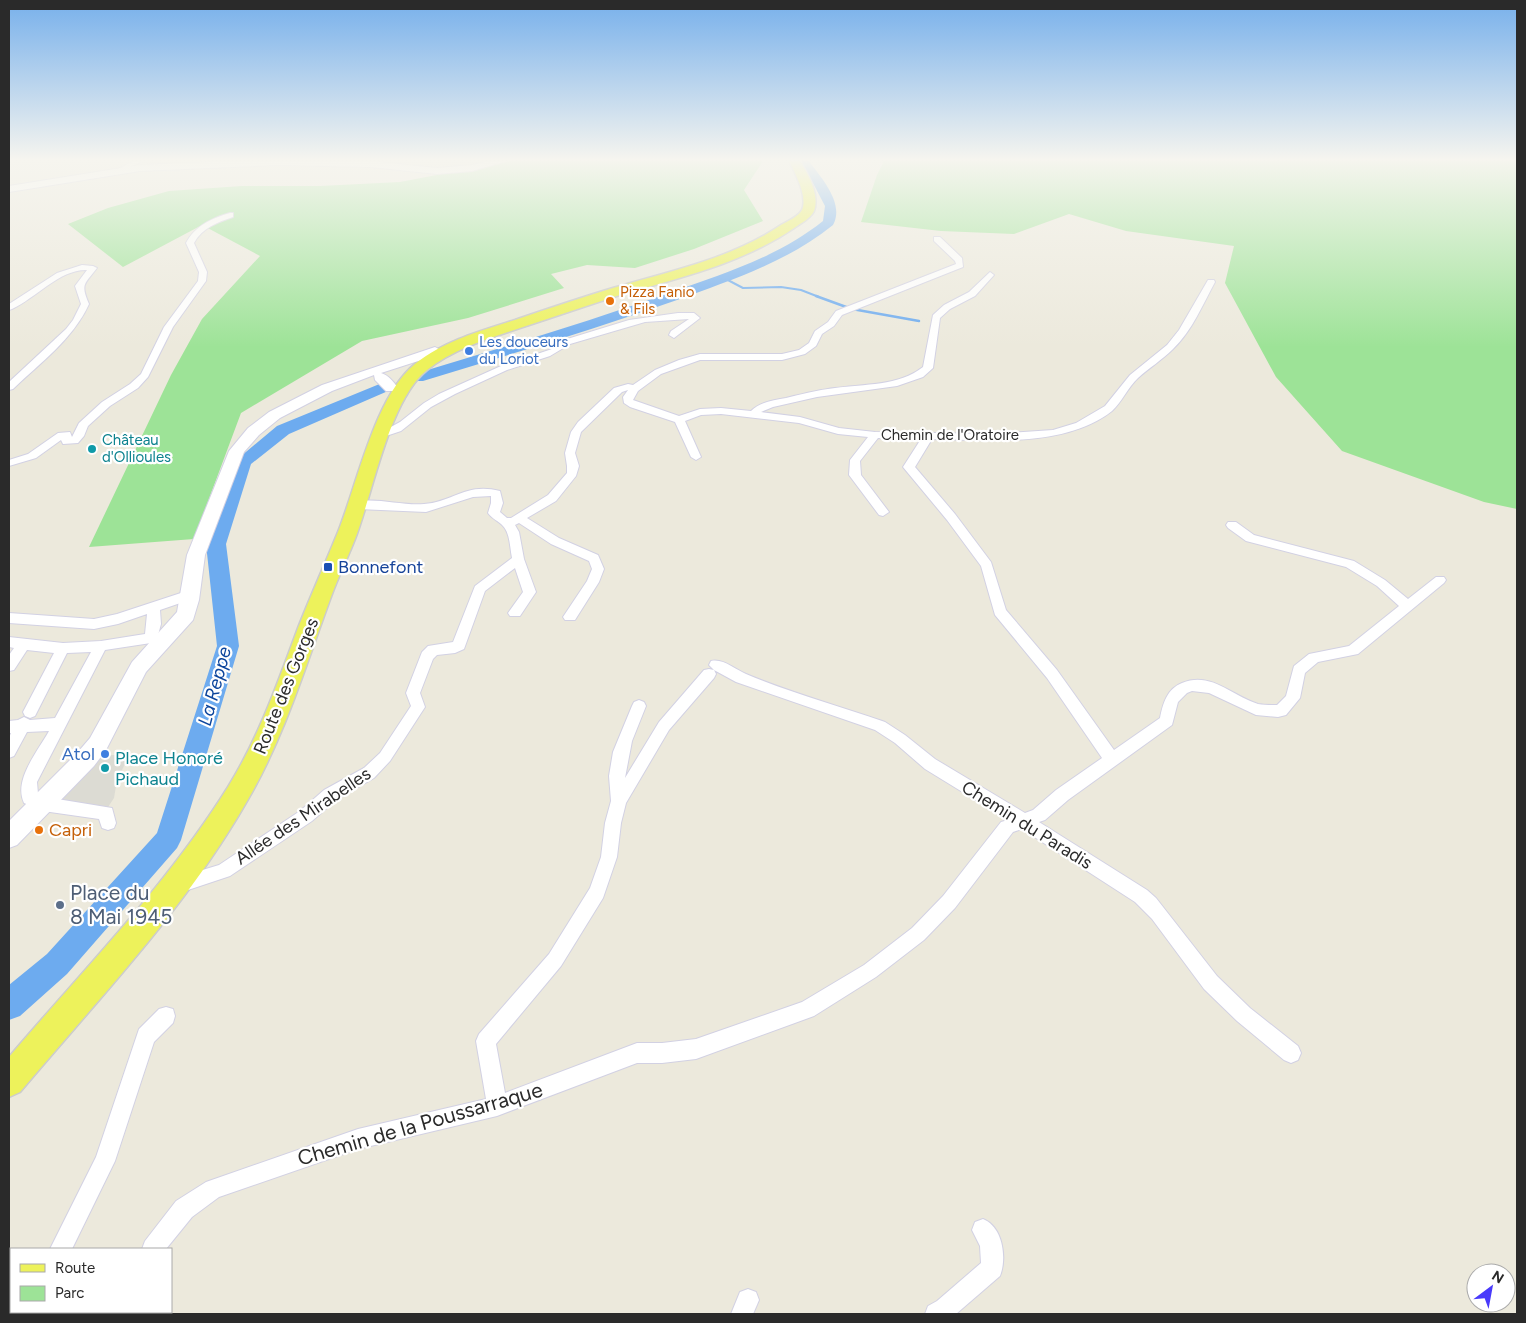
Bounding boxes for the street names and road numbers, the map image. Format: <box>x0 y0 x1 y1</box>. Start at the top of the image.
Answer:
street label: Chemin de l'Oratoire <box>881 426 1019 444</box>
street label: Route des Gorges <box>249 615 323 757</box>
street label: Allée des Mirabelles <box>231 763 375 869</box>
street label: Chemin du Paradis <box>958 776 1096 874</box>
street label: Chemin de la Poussarraque <box>294 1077 545 1171</box>

